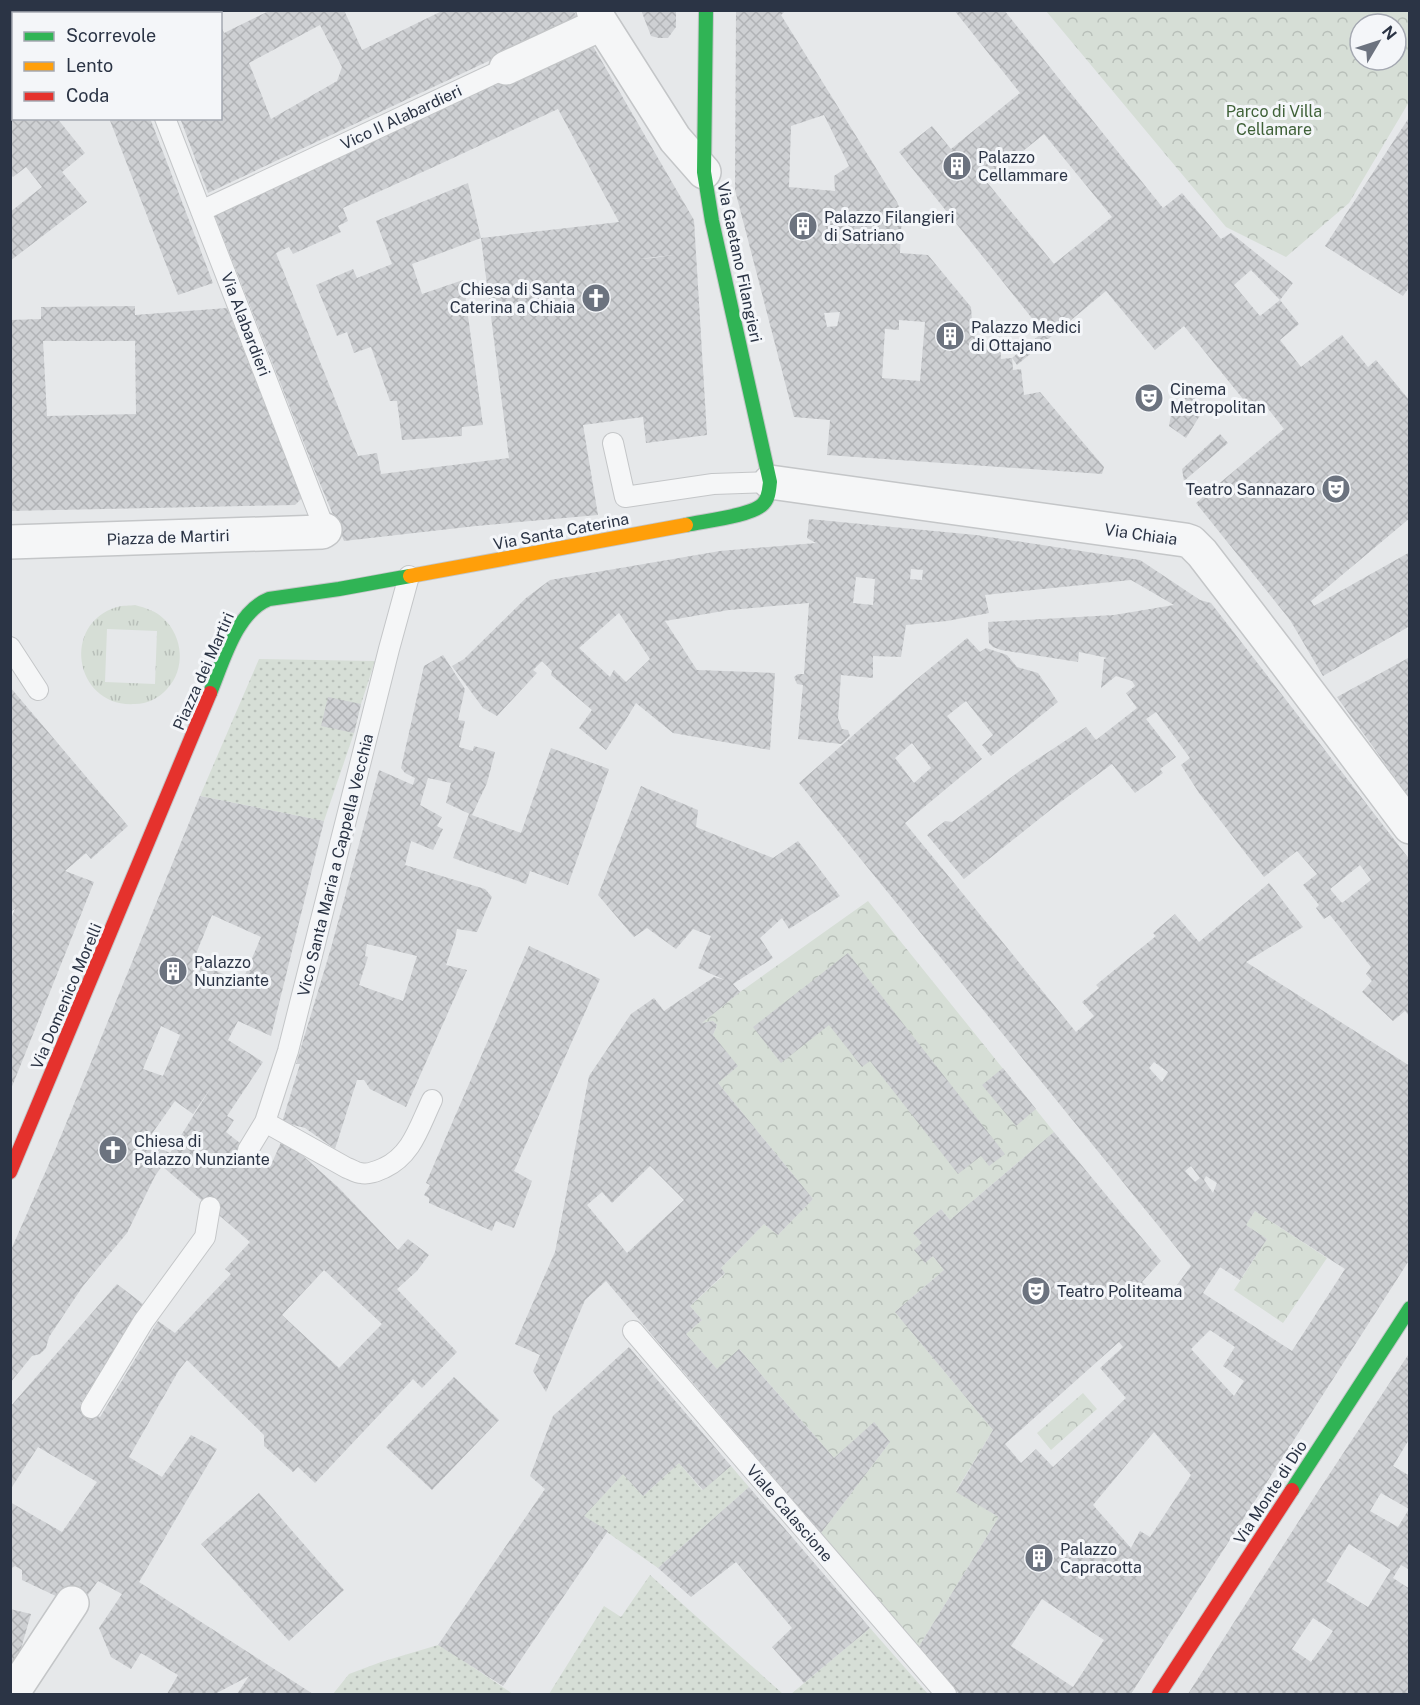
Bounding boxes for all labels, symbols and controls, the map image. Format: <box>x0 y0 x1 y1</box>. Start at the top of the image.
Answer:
legend <box>12 12 222 120</box>
north arrow <box>1348 12 1408 72</box>
text: N <box>1378 22 1401 44</box>
text: Scorrevole <box>66 25 156 46</box>
text: Lento <box>66 55 113 76</box>
street label: Vico II Alabardieri <box>338 81 465 154</box>
text: Coda <box>66 85 109 106</box>
park label: Parco di Villa Cellamare <box>1226 102 1322 139</box>
place label: Palazzo Cellammare <box>978 148 1068 185</box>
building icon: Palazzo Cellammare <box>941 150 973 182</box>
street label: Via Gaetano Filangieri <box>713 180 766 344</box>
place label: Palazzo Filangieri di Satriano <box>824 208 954 245</box>
building icon: Palazzo Filangieri di Satriano <box>787 210 819 242</box>
street label: Via Alabardieri <box>217 270 274 379</box>
place label: Chiesa di Santa Caterina a Chiaia <box>450 280 575 317</box>
church icon: Chiesa di Santa Caterina a Chiaia <box>580 282 612 314</box>
place label: Palazzo Medici di Ottajano <box>971 318 1081 355</box>
building icon: Palazzo Medici di Ottajano <box>934 320 966 352</box>
place label: Cinema Metropolitan <box>1170 380 1266 417</box>
theatre icon: Cinema Metropolitan <box>1133 382 1165 414</box>
theatre icon: Teatro Sannazaro <box>1320 473 1352 505</box>
place label: Teatro Sannazaro <box>1185 480 1315 499</box>
street label: Via Santa Caterina <box>492 509 630 554</box>
street label: Via Chiaia <box>1103 520 1179 549</box>
street label: Piazza de Martiri <box>106 526 230 549</box>
street label: Piazza dei Martiri <box>169 609 238 733</box>
street label: Vico Santa Maria a Cappella Vecchia <box>294 732 377 998</box>
street label: Via Domenico Morelli <box>27 920 106 1072</box>
place label: Palazzo Nunziante <box>194 953 269 990</box>
building icon: Palazzo Nunziante <box>157 955 189 987</box>
place label: Chiesa di Palazzo Nunziante <box>134 1132 270 1169</box>
church icon: Chiesa di Palazzo Nunziante <box>97 1134 129 1166</box>
theatre icon: Teatro Politeama <box>1020 1275 1052 1307</box>
place label: Teatro Politeama <box>1057 1282 1182 1301</box>
street label: Via Monte di Dio <box>1230 1437 1311 1548</box>
street label: Viale Calascione <box>742 1461 837 1566</box>
place label: Palazzo Capracotta <box>1060 1540 1142 1577</box>
building icon: Palazzo Capracotta <box>1023 1542 1055 1574</box>

